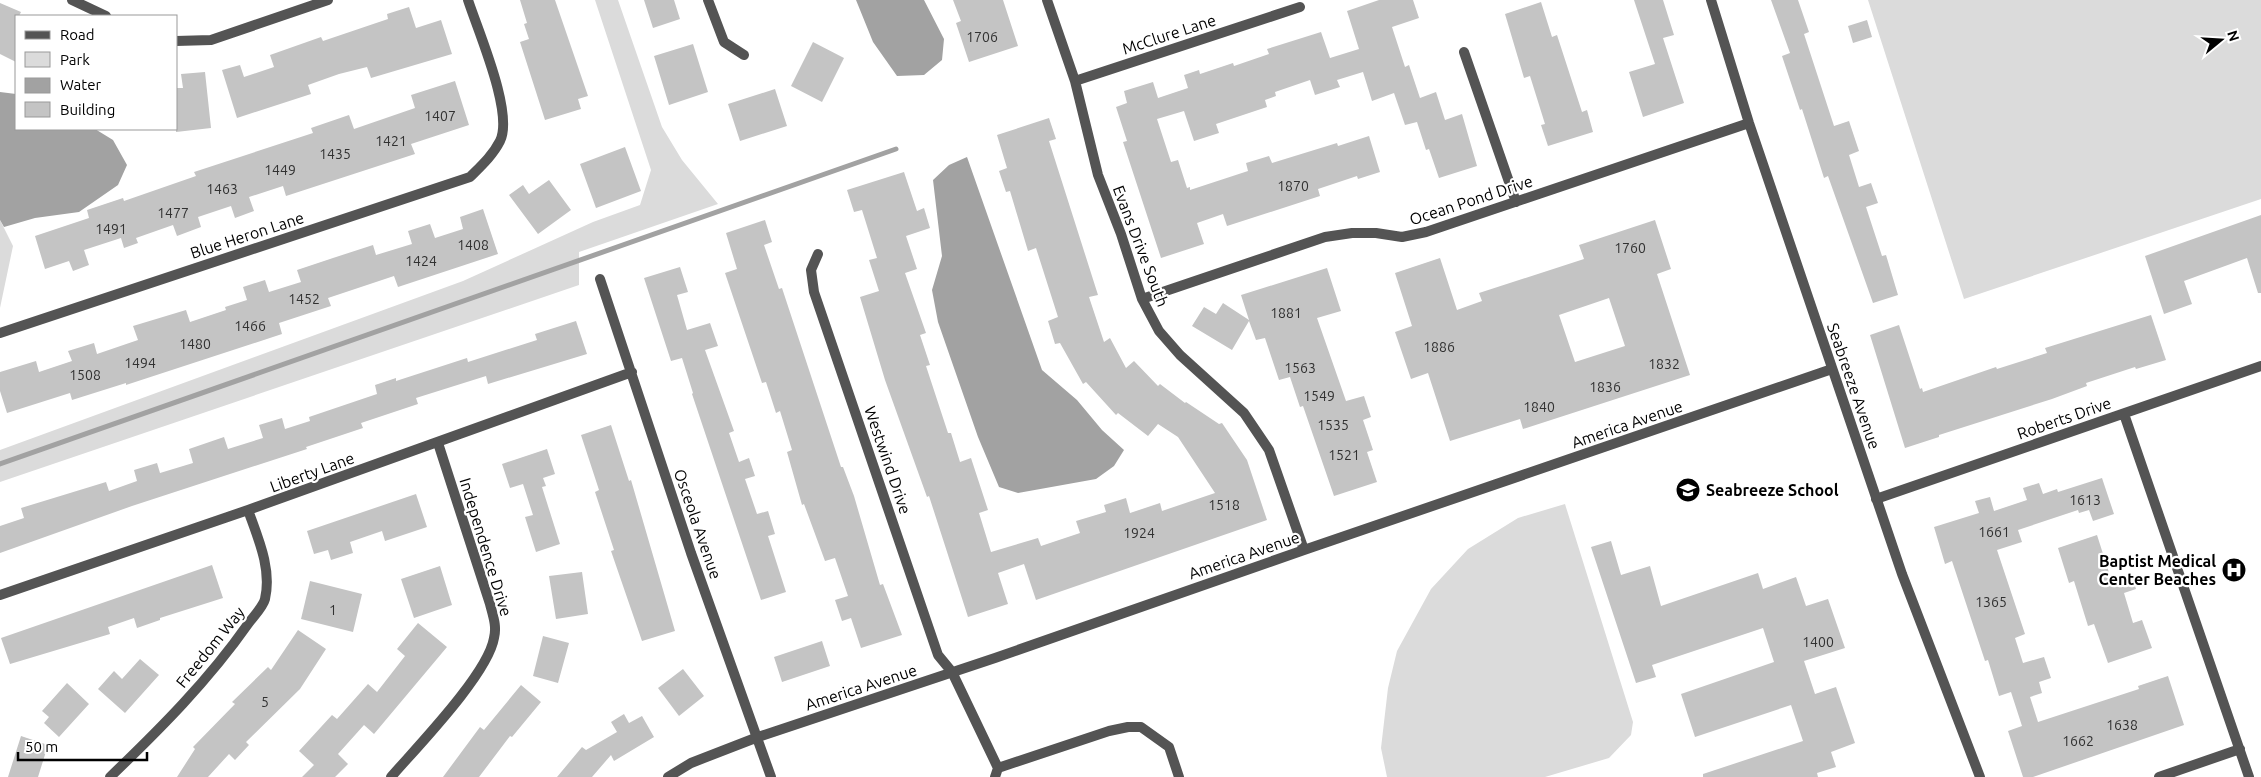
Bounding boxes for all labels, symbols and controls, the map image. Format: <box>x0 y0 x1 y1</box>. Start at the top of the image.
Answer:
street label: McClure Lane <box>1120 10 1218 58</box>
legend <box>15 15 178 130</box>
north arrow <box>2196 15 2246 65</box>
text: Road <box>60 26 95 43</box>
house number: 1706 <box>966 29 998 45</box>
text: N <box>2224 29 2243 43</box>
text: Park <box>60 51 90 68</box>
text: Water <box>60 76 101 93</box>
text: Building <box>60 101 115 118</box>
house number: 1407 <box>424 108 456 124</box>
house number: 1421 <box>375 133 407 149</box>
house number: 1435 <box>319 146 351 162</box>
house number: 1449 <box>264 162 296 178</box>
street label: Ocean Pond Drive <box>1407 172 1535 228</box>
house number: 1870 <box>1277 178 1309 194</box>
house number: 1463 <box>206 181 238 197</box>
street label: Evans Drive South <box>1110 183 1172 309</box>
house number: 1477 <box>157 205 189 221</box>
street label: Blue Heron Lane <box>188 208 306 262</box>
house number: 1491 <box>95 221 127 237</box>
house number: 1408 <box>457 237 489 253</box>
house number: 1760 <box>1614 240 1646 256</box>
house number: 1424 <box>405 253 437 269</box>
house number: 1452 <box>288 291 320 307</box>
house number: 1881 <box>1270 305 1302 321</box>
house number: 1466 <box>234 318 266 334</box>
street label: Seabreeze Avenue <box>1824 321 1884 451</box>
house number: 1480 <box>179 336 211 352</box>
house number: 1886 <box>1423 339 1455 355</box>
house number: 1494 <box>124 355 156 371</box>
house number: 1832 <box>1648 356 1680 372</box>
house number: 1563 <box>1284 360 1316 376</box>
house number: 1508 <box>69 367 101 383</box>
house number: 1836 <box>1589 379 1621 395</box>
house number: 1549 <box>1303 388 1335 404</box>
street label: Roberts Drive <box>2015 393 2113 443</box>
street label: America Avenue <box>1569 397 1685 451</box>
house number: 1840 <box>1523 399 1555 415</box>
street label: Westwind Drive <box>861 404 915 516</box>
house number: 1535 <box>1317 417 1349 433</box>
house number: 1521 <box>1328 447 1360 463</box>
street label: Liberty Lane <box>267 448 357 496</box>
street label: Osceola Avenue <box>671 467 725 581</box>
street label: Independence Drive <box>456 476 516 618</box>
school or university icon: Seabreeze School <box>1675 477 1701 503</box>
place label: Seabreeze School <box>1706 481 1839 499</box>
house number: 1613 <box>2069 492 2101 508</box>
house number: 1518 <box>1208 497 1240 513</box>
house number: 1661 <box>1978 524 2010 540</box>
house number: 1924 <box>1123 525 1155 541</box>
street label: America Avenue <box>1186 528 1302 582</box>
place label: Baptist Medical Center Beaches <box>2099 552 2216 588</box>
hospital icon: Baptist Medical Center Beaches <box>2221 557 2247 583</box>
house number: 1365 <box>1975 594 2007 610</box>
house number: 1 <box>329 602 337 618</box>
street label: Freedom Way <box>172 603 248 691</box>
house number: 1400 <box>1802 634 1834 650</box>
street label: America Avenue <box>803 660 919 714</box>
house number: 5 <box>261 694 269 710</box>
house number: 1638 <box>2106 717 2138 733</box>
scale bar <box>18 730 146 762</box>
house number: 1662 <box>2062 733 2094 749</box>
text: 50 m <box>25 738 58 755</box>

